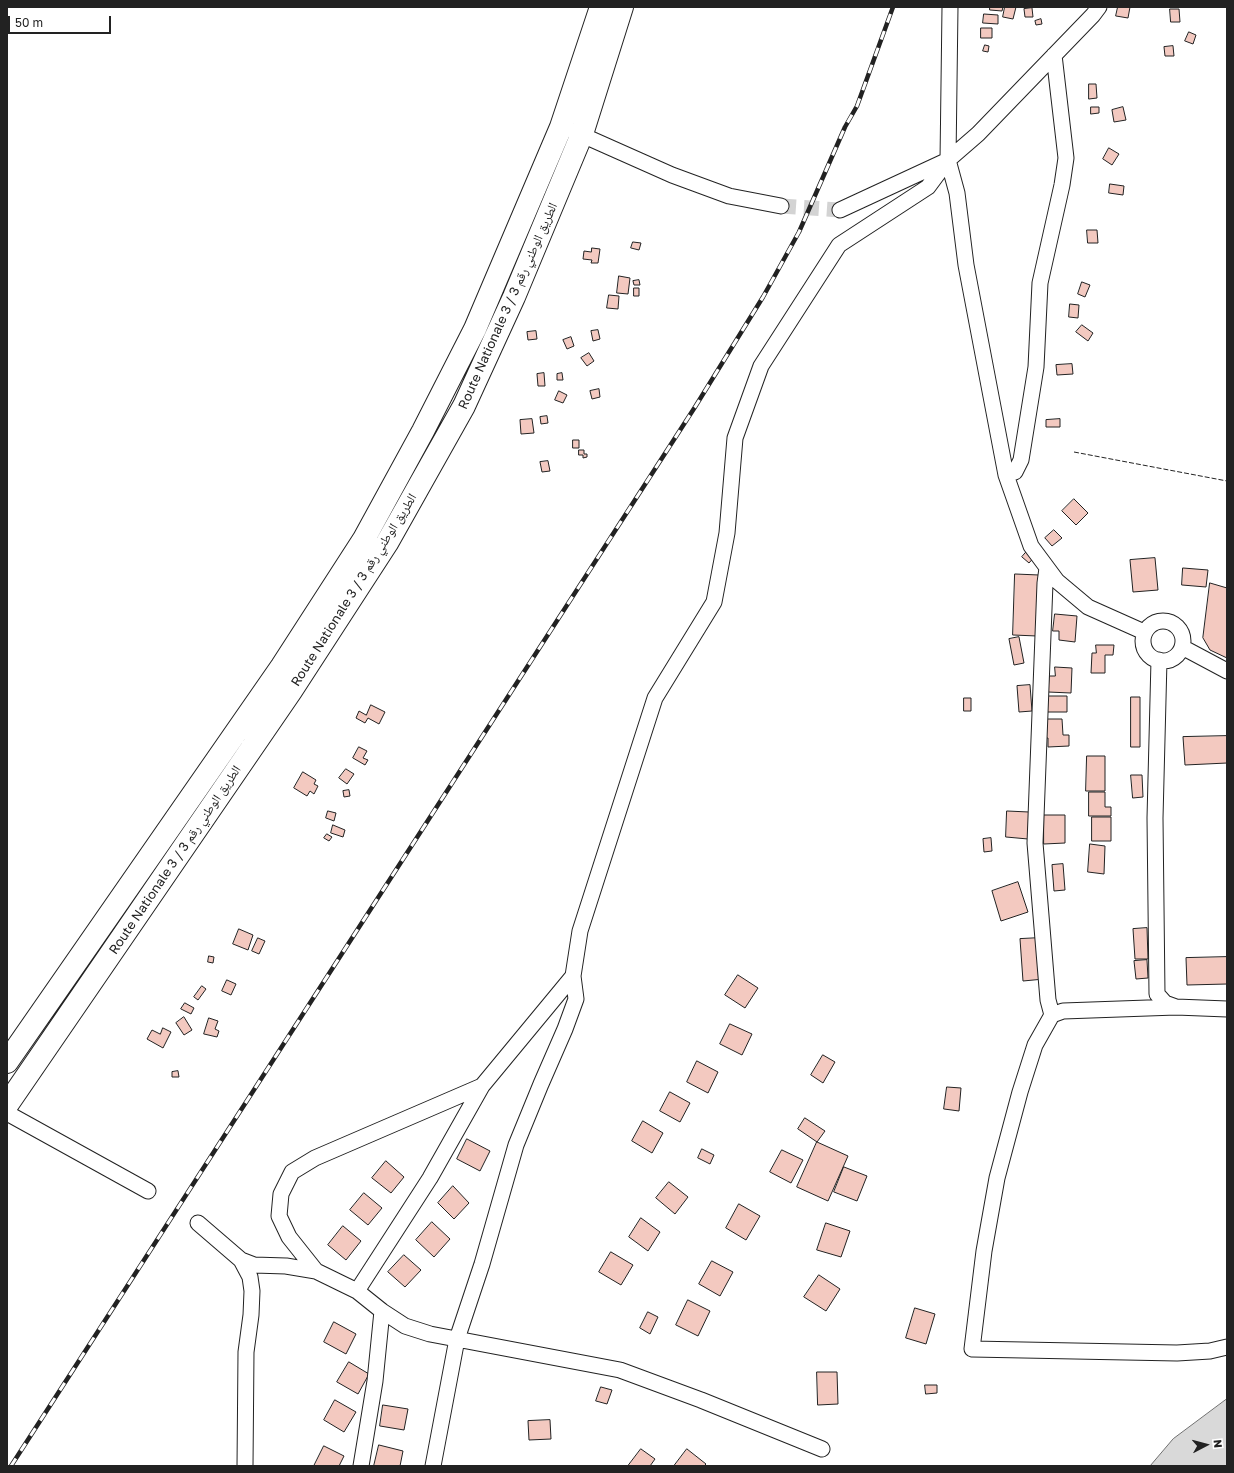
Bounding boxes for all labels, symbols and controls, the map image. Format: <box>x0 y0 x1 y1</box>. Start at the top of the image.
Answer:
scale bar <box>10 8 113 34</box>
text: 50 m <box>15 15 43 30</box>
street label: Route Nationale 3 / الطريق الوطني رقم 3 <box>455 200 561 412</box>
street label: Route Nationale 3 / الطريق الوطني رقم 3 <box>288 491 420 689</box>
street label: Route Nationale 3 / الطريق الوطني رقم 3 <box>106 763 244 957</box>
north arrow <box>1186 1425 1226 1465</box>
text: N <box>1212 1439 1225 1449</box>

